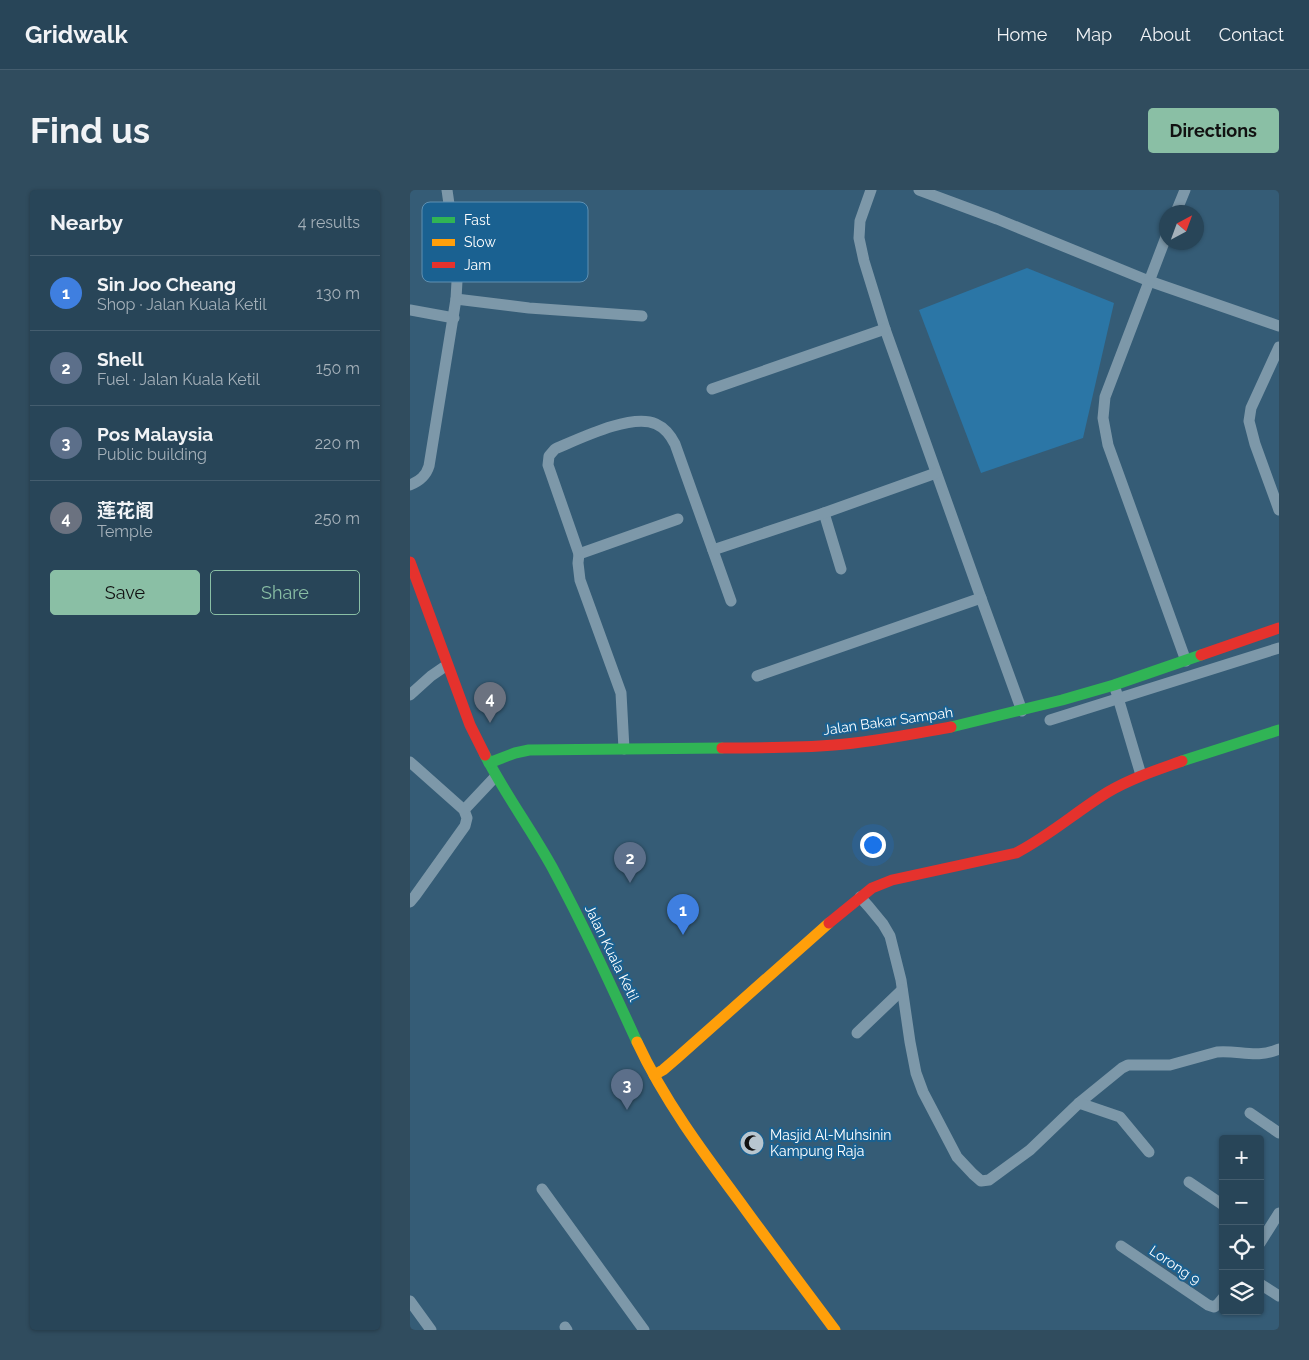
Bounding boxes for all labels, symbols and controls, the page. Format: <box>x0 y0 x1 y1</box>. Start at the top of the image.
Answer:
text: Gridwalk <box>25 20 128 49</box>
text: Home <box>996 24 1047 45</box>
text: Map <box>1075 24 1112 45</box>
text: About <box>1140 24 1191 45</box>
text: Contact <box>1219 24 1284 45</box>
button: Directions <box>1148 108 1279 153</box>
text: Find us <box>30 110 150 151</box>
legend <box>422 202 588 282</box>
north arrow <box>1159 205 1204 250</box>
text: Nearby <box>50 210 123 235</box>
text: Fast <box>464 212 491 228</box>
text: 4 results <box>298 213 360 232</box>
text: Slow <box>464 234 496 250</box>
text: Jam <box>464 257 491 273</box>
text: Sin Joo Cheang <box>97 273 236 295</box>
text: 1 <box>62 284 70 303</box>
text: 130 m <box>316 284 360 303</box>
text: Shop · Jalan Kuala Ketil <box>97 295 267 314</box>
text: Shell <box>97 348 144 370</box>
text: 2 <box>61 359 71 378</box>
text: 150 m <box>316 359 360 378</box>
text: Fuel · Jalan Kuala Ketil <box>97 370 260 389</box>
text: Pos Malaysia <box>97 423 213 445</box>
text: 3 <box>62 434 70 453</box>
text: 220 m <box>315 434 360 453</box>
text: Public building <box>97 445 207 464</box>
text: 莲花阁 <box>97 499 154 521</box>
text: 4 <box>61 509 71 528</box>
text: 250 m <box>314 509 360 528</box>
text: Temple <box>97 522 153 541</box>
button: Save <box>50 570 200 615</box>
button: Share <box>210 570 360 615</box>
pin: 4 <box>474 682 506 723</box>
street label: Jalan Bakar Sampah <box>822 704 954 738</box>
your location <box>860 832 886 858</box>
pin: 2 <box>614 842 646 883</box>
pin: 1 <box>667 894 699 935</box>
street label: Jalan Kuala Ketil <box>582 902 642 1004</box>
pin: 3 <box>611 1069 643 1110</box>
place label: Masjid Al-Muhsinin Kampung Raja <box>770 1127 892 1159</box>
mosque icon: Masjid Al-Muhsinin Kampung Raja <box>739 1130 765 1156</box>
map controls <box>1219 1135 1264 1315</box>
button: + <box>1219 1135 1264 1180</box>
button: − <box>1219 1180 1264 1225</box>
button: locate <box>1219 1225 1264 1270</box>
street label: Lorong 9 <box>1147 1242 1203 1288</box>
button: layers <box>1219 1270 1264 1315</box>

